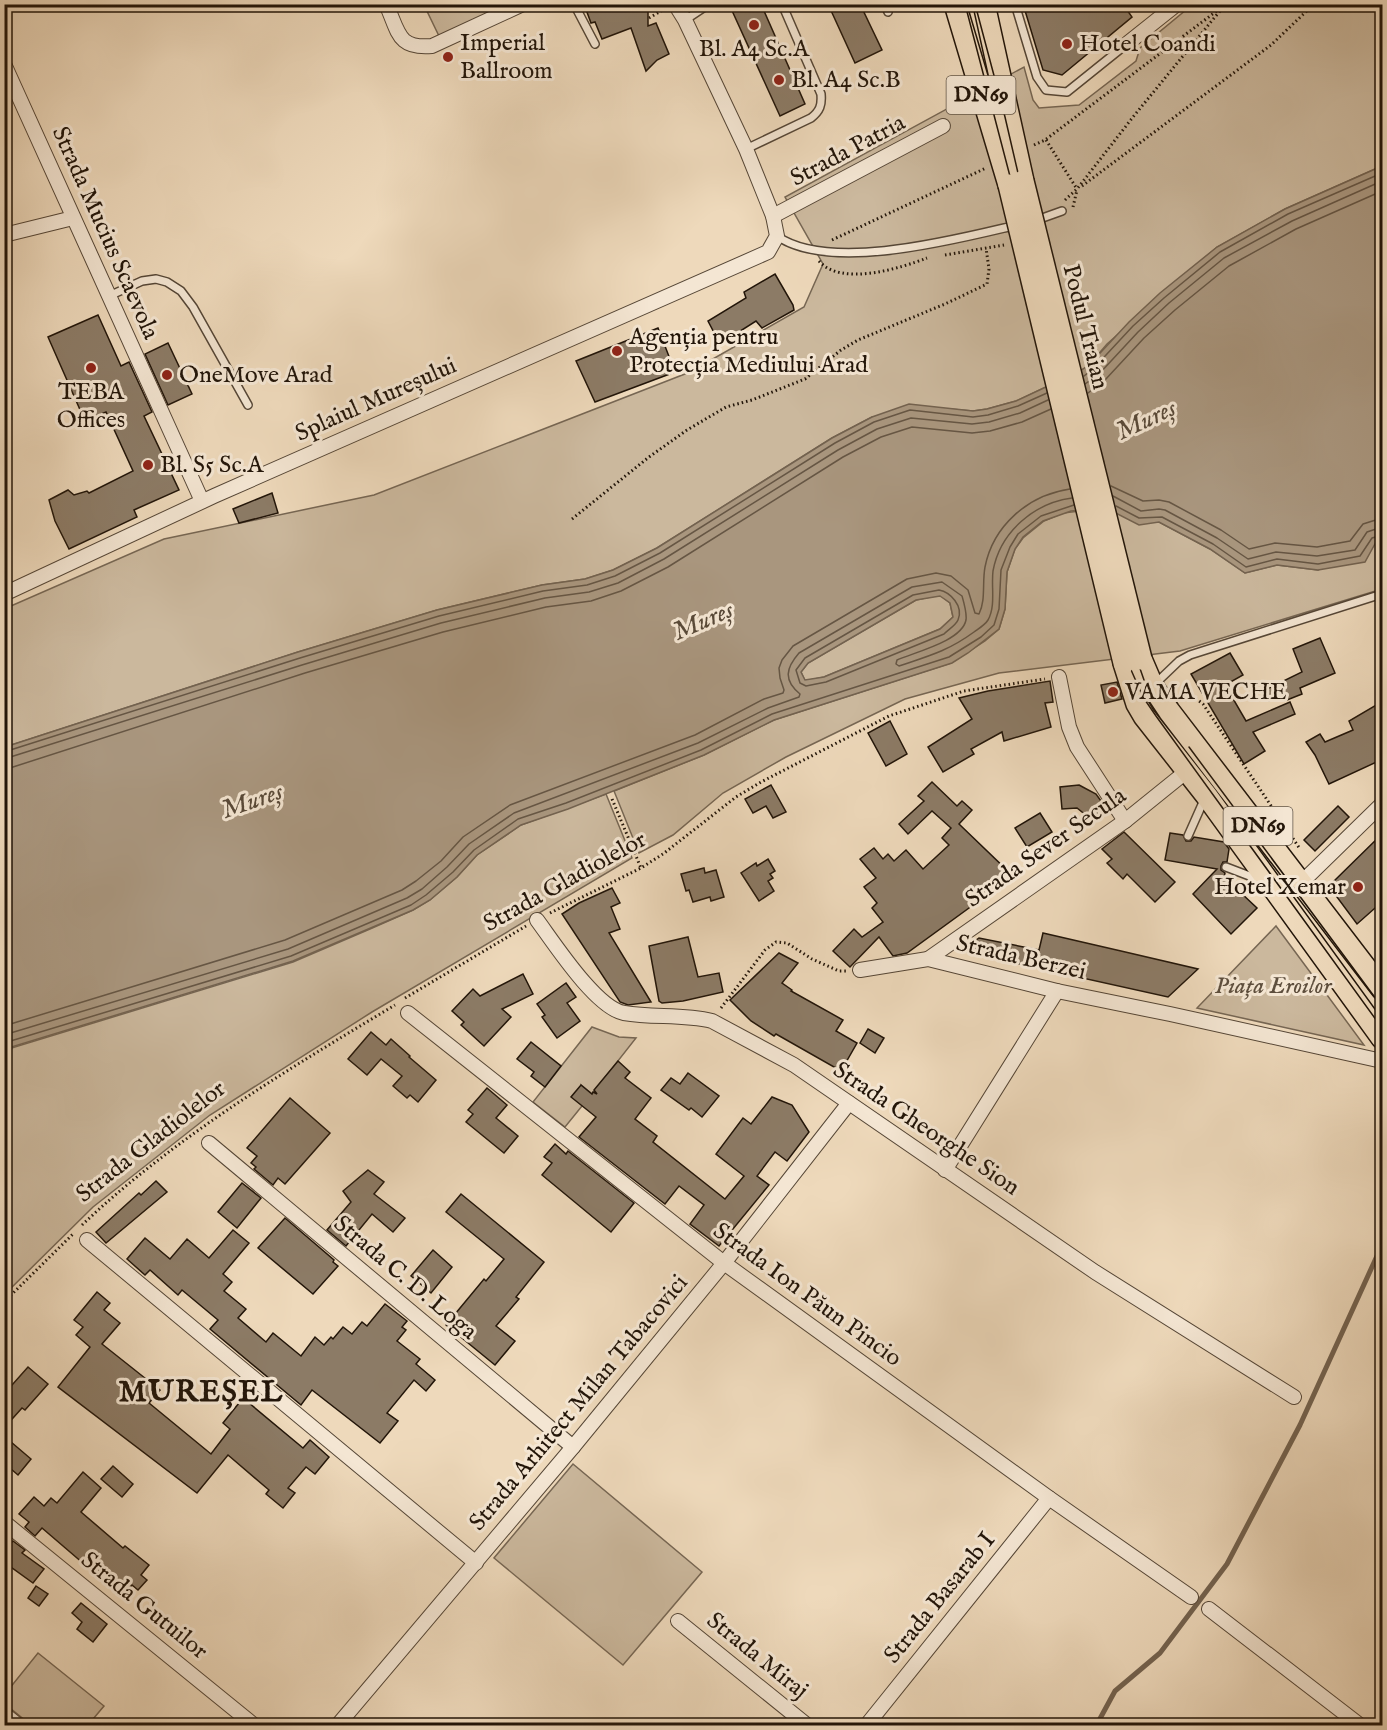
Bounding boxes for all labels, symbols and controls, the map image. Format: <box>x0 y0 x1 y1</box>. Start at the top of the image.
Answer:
marker: Bl. A4 Sc.A <box>747 18 761 32</box>
place label: Imperial Ballroom <box>460 28 553 87</box>
place label: Hotel Coandi <box>1079 29 1216 60</box>
place label: Bl. A4 Sc.A <box>699 34 810 65</box>
marker: Hotel Coandi <box>1060 37 1074 51</box>
marker: Imperial Ballroom <box>441 50 455 64</box>
place label: Bl. A4 Sc.B <box>791 65 901 96</box>
marker: Bl. A4 Sc.B <box>772 73 786 87</box>
road number: DN69 <box>946 76 1016 114</box>
street label: Strada Patria <box>785 107 911 194</box>
street label: Strada Mucius Scaevola <box>44 122 166 345</box>
street label: Podul Traian <box>1055 261 1116 393</box>
place label: Agenţia pentru Protecţia Mediului Arad <box>628 322 868 381</box>
marker: Agenţia pentru Protecţia Mediului Arad <box>610 344 624 358</box>
street label: Splaiul Mureșului <box>290 351 462 449</box>
place label: OneMove Arad <box>179 360 333 391</box>
marker: TEBA Offices <box>84 361 98 375</box>
marker: OneMove Arad <box>160 368 174 382</box>
place label: TEBA Offices <box>57 377 125 436</box>
water label: Mureș <box>1111 392 1182 448</box>
place label: Bl. S5 Sc.A <box>160 450 264 481</box>
marker: Bl. S5 Sc.A <box>141 458 155 472</box>
water label: Mureș <box>668 593 739 648</box>
place label: VAMA VECHE <box>1124 677 1287 708</box>
marker: VAMA VECHE <box>1106 685 1120 699</box>
water label: Mureș <box>217 775 288 827</box>
street label: Strada Sever Secula <box>959 780 1133 915</box>
road number: DN69 <box>1224 807 1292 845</box>
street label: Strada Gladiolelor <box>478 824 652 940</box>
place label: Hotel Xemar <box>1214 872 1346 903</box>
marker: Hotel Xemar <box>1351 880 1365 894</box>
street label: Strada Berzei <box>953 928 1089 988</box>
park label: Piața Eroilor <box>1214 971 1333 1002</box>
street label: Strada Gheorghe Sion <box>827 1055 1026 1203</box>
street label: Strada Gladiolelor <box>70 1074 232 1210</box>
street label: Strada C. D. Loga <box>327 1209 484 1348</box>
street label: Strada Ion Păun Pincio <box>706 1216 908 1374</box>
street label: Strada Arhitect Milan Tabacovici <box>463 1268 695 1538</box>
district label: MUREȘEL <box>119 1374 283 1412</box>
street label: Strada Basarab I <box>877 1526 1003 1670</box>
street label: Strada Gutuilor <box>74 1545 214 1667</box>
street label: Strada Miraj <box>700 1606 814 1706</box>

